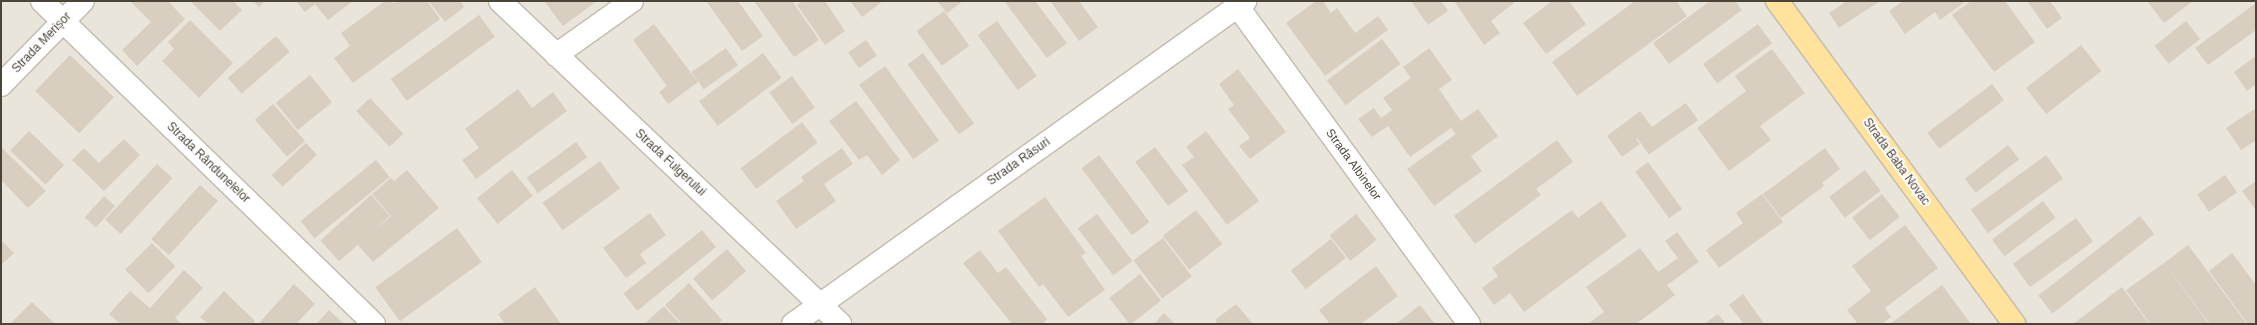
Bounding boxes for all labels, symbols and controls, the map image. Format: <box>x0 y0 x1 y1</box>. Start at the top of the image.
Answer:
street label: Strada Merișor <box>9 10 75 76</box>
street label: Strada Baba Novac <box>1860 116 1932 208</box>
street label: Strada Rândunelelor <box>163 120 253 206</box>
street label: Strada Albinelor <box>1322 126 1384 204</box>
street label: Strada Fulgerului <box>632 127 708 199</box>
street label: Strada Răsuri <box>985 135 1053 189</box>

